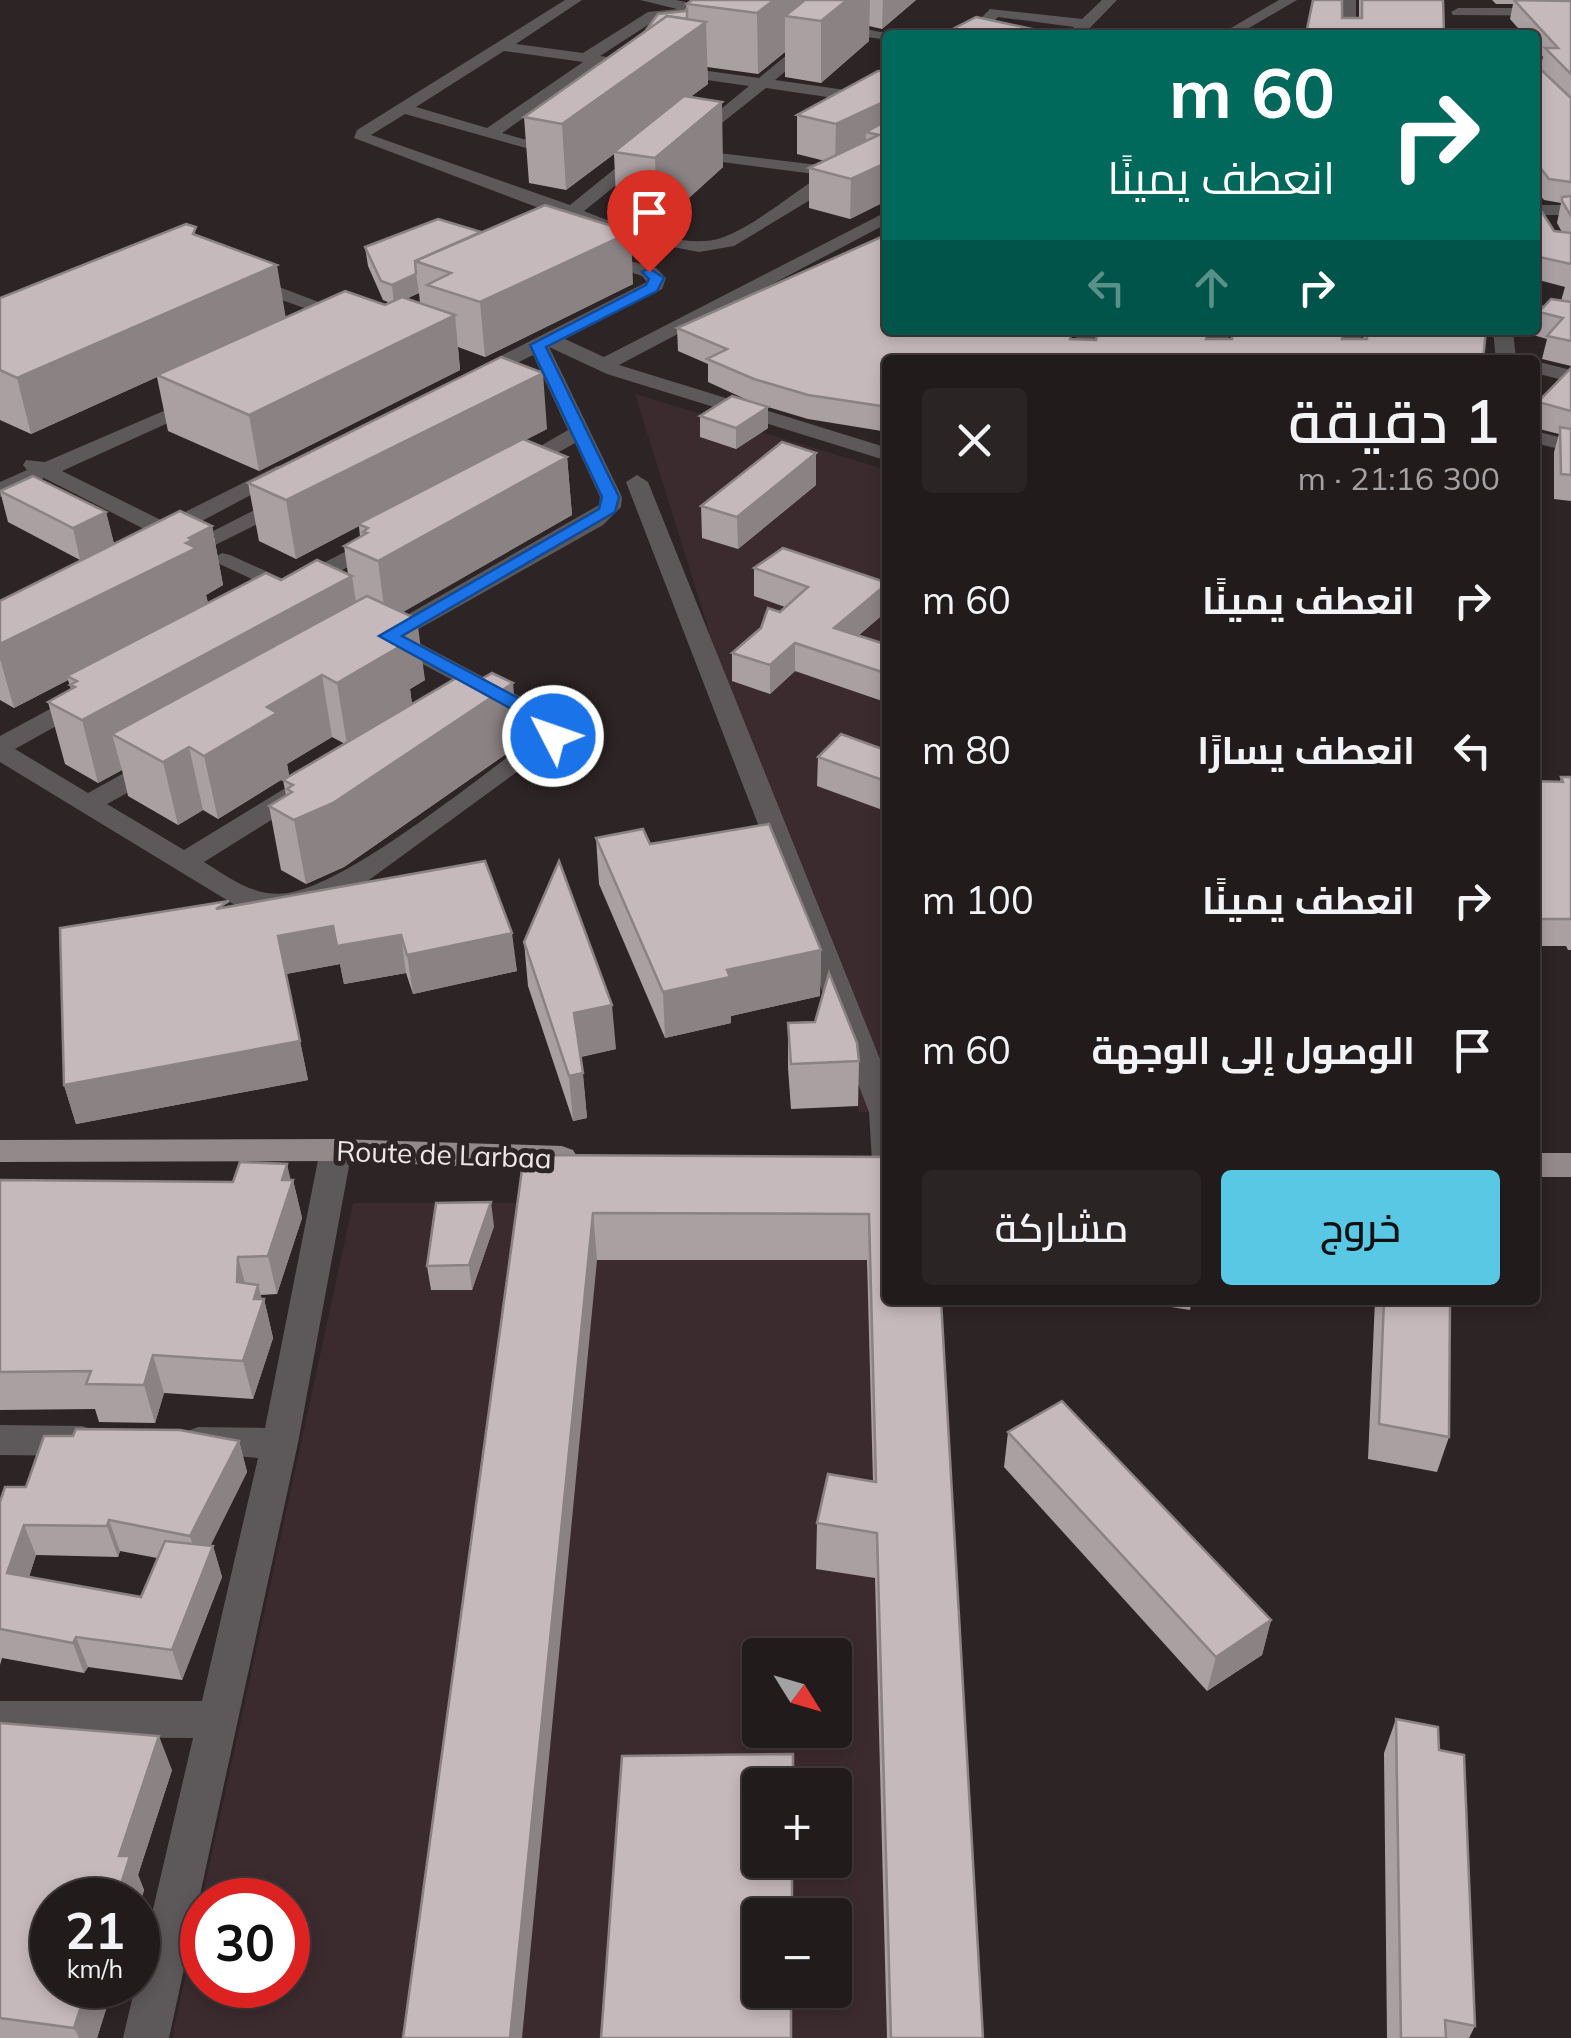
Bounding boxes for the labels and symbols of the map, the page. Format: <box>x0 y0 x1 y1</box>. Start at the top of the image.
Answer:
pin <box>607 170 692 273</box>
position arrow <box>501 684 605 788</box>
street label: Route de Larbaa <box>336 1133 552 1175</box>
north arrow <box>742 1638 852 1748</box>
speed limit sign: 30 <box>180 1878 310 2008</box>

